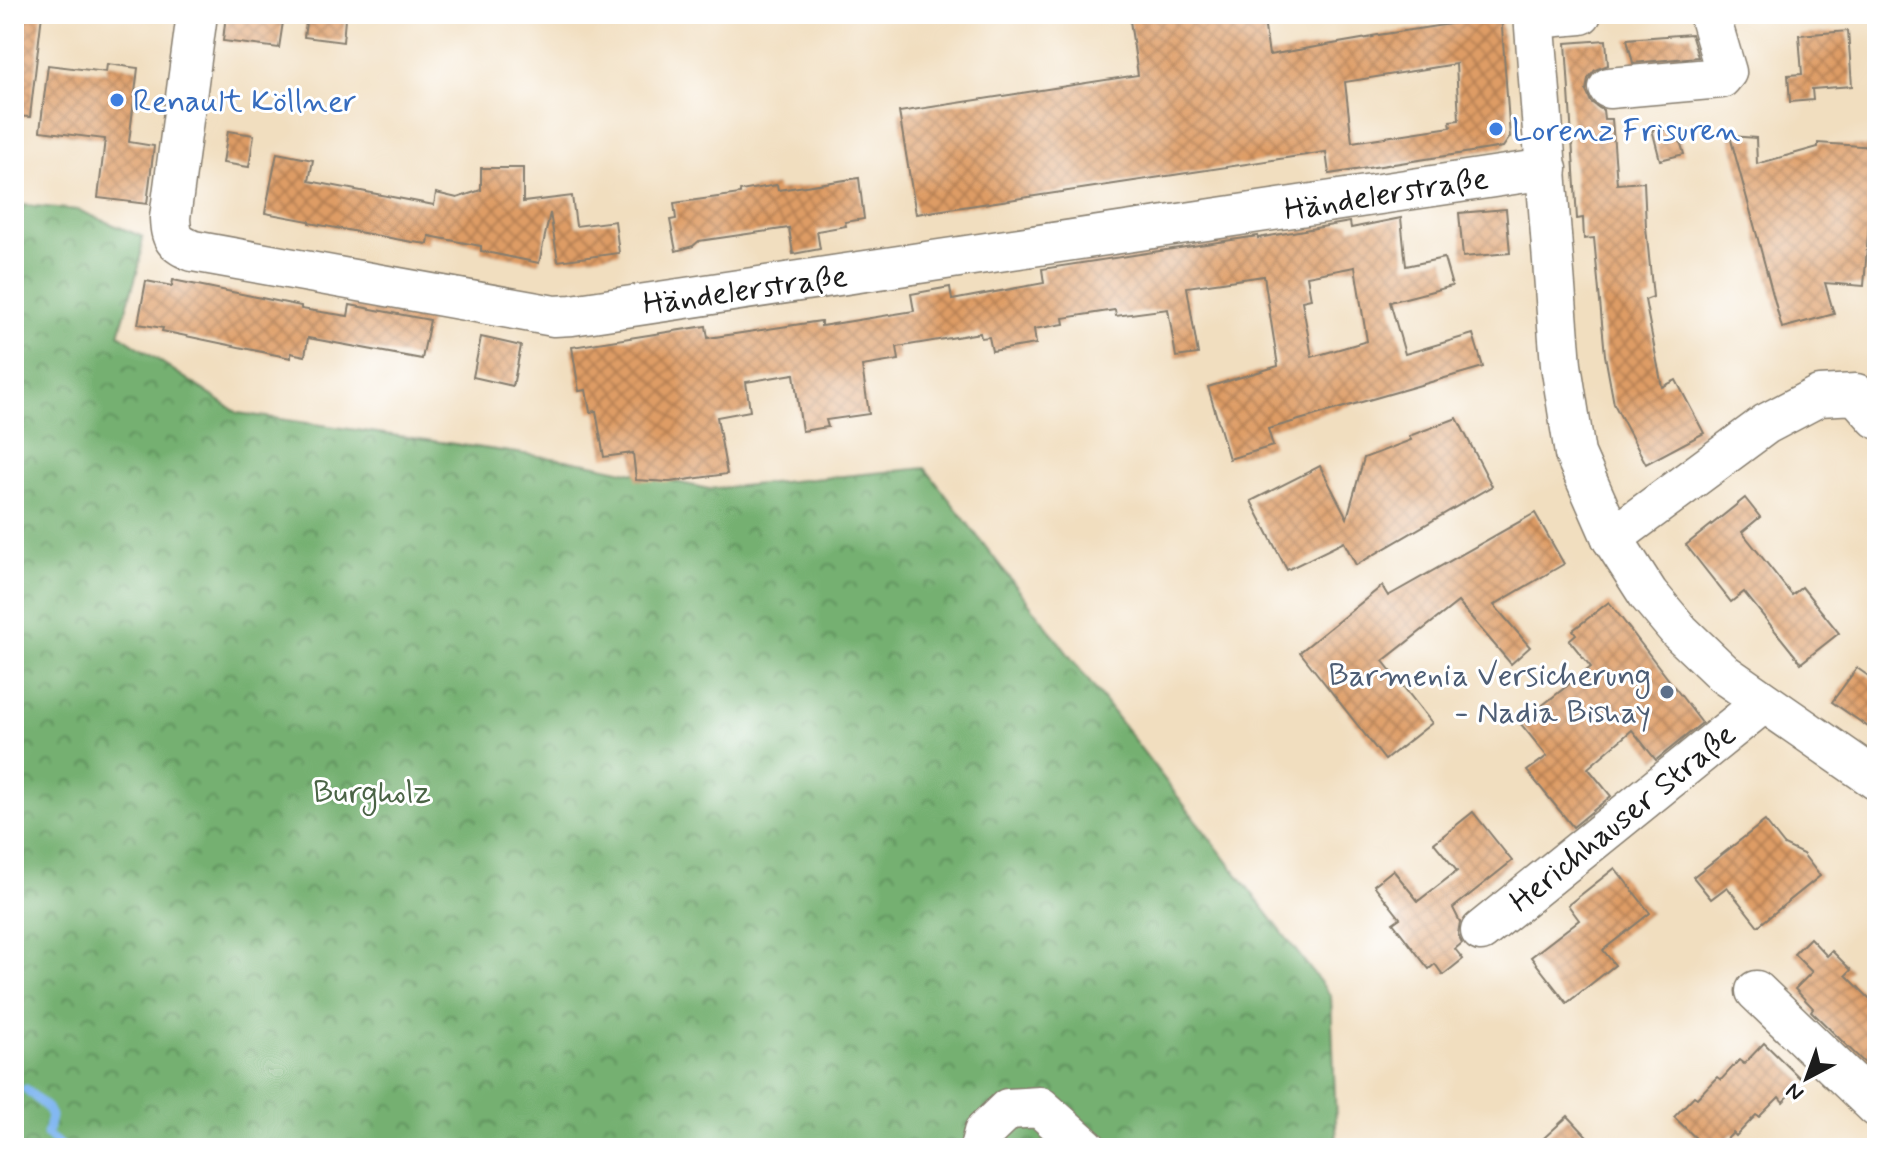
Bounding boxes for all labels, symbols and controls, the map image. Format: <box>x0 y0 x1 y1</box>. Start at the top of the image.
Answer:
place label: Renault Köllner <box>133 81 357 123</box>
marker: Renault Köllner <box>108 91 126 109</box>
place label: Lorenz Frisuren <box>1512 110 1740 152</box>
marker: Lorenz Frisuren <box>1487 120 1505 138</box>
street label: Händelerstraße <box>1281 158 1491 232</box>
street label: Händelerstraße <box>640 256 850 326</box>
place label: Barmenia Versicherung - Nadia Bishay <box>1328 655 1651 734</box>
marker: Barmenia Versicherung - Nadia Bishay <box>1658 683 1676 701</box>
street label: Herichhauser Straße <box>1501 714 1745 923</box>
park label: Burgholz <box>313 772 431 816</box>
north arrow <box>1767 1038 1847 1118</box>
text: N <box>1780 1076 1810 1107</box>

